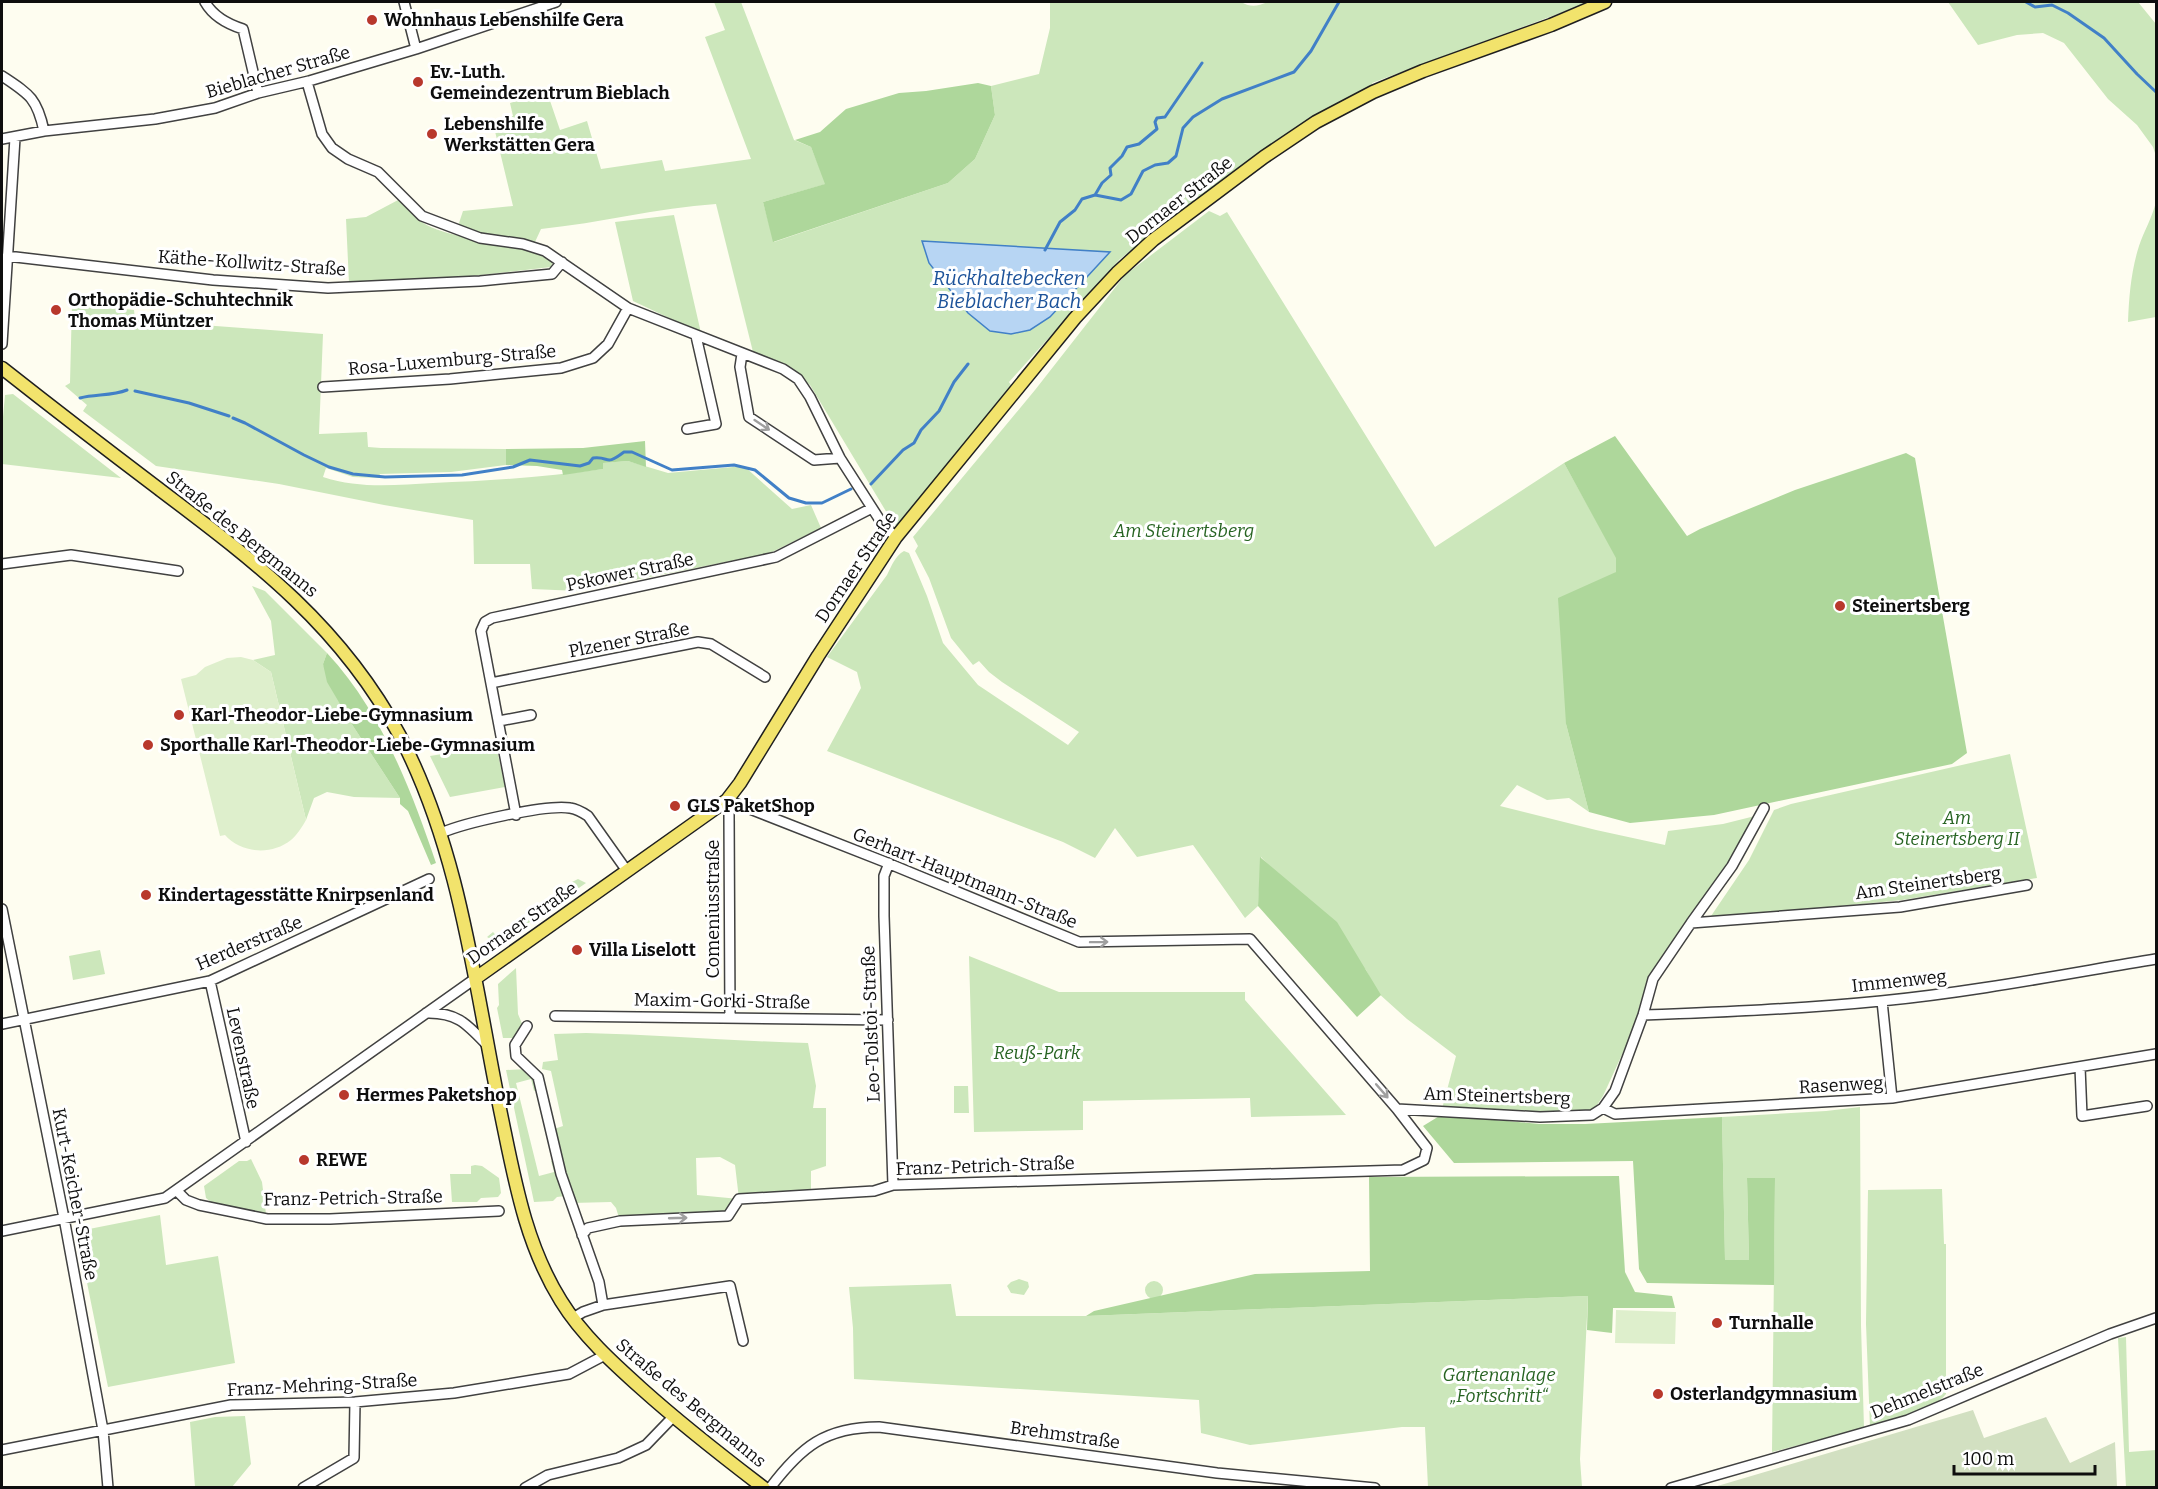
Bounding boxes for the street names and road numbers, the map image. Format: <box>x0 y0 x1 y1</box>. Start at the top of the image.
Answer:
street label: Bieblacher Straße <box>203 41 353 103</box>
street label: Dornaer Straße <box>1121 152 1237 248</box>
street label: Käthe-Kollwitz-Straße <box>157 245 347 281</box>
street label: Rosa-Luxemburg-Straße <box>347 340 557 380</box>
street label: Straße des Bergmanns <box>162 466 322 602</box>
street label: Dornaer Straße <box>811 507 901 627</box>
street label: Pskower Straße <box>564 548 696 596</box>
street label: Plzener Straße <box>567 617 691 663</box>
street label: Gerhart-Hauptmann-Straße <box>849 823 1081 933</box>
street label: Comeniusstraße <box>702 840 724 978</box>
street label: Am Steinertsberg <box>1854 862 2002 904</box>
street label: Dornaer Straße <box>463 877 581 969</box>
street label: Herderstraße <box>193 911 305 975</box>
street label: Leo-Tolstoi-Straße <box>857 945 885 1103</box>
street label: Immenweg <box>1850 965 1948 997</box>
street label: Maxim-Gorki-Straße <box>634 988 810 1014</box>
street label: Levenstraße <box>221 1005 265 1111</box>
street label: Rasenweg <box>1798 1072 1884 1098</box>
street label: Am Steinertsberg <box>1423 1082 1571 1110</box>
street label: Kurt-Keicher-Straße <box>47 1106 103 1282</box>
street label: Franz-Petrich-Straße <box>895 1152 1075 1180</box>
street label: Franz-Petrich-Straße <box>263 1185 443 1211</box>
street label: Straße des Bergmanns <box>612 1334 770 1472</box>
street label: Dehmelstraße <box>1867 1358 1987 1424</box>
street label: Franz-Mehring-Straße <box>226 1369 418 1401</box>
street label: Brehmstraße <box>1009 1416 1121 1454</box>

